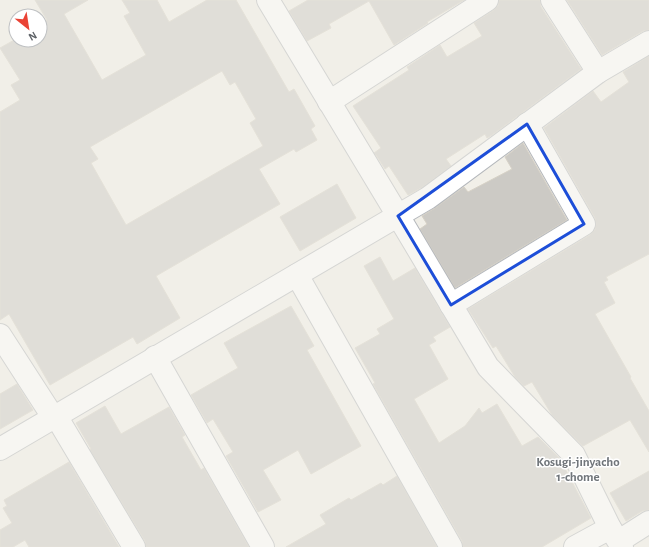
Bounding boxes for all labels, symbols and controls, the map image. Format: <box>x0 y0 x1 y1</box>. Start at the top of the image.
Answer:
north arrow <box>8 8 48 48</box>
text: N <box>27 30 39 43</box>
district label: Kosugi-jinyacho 1-chome <box>536 456 620 484</box>

